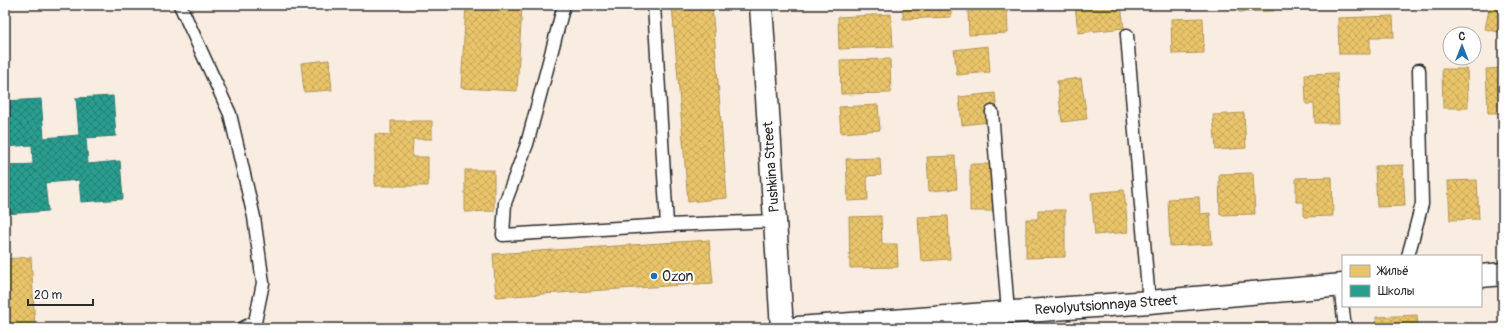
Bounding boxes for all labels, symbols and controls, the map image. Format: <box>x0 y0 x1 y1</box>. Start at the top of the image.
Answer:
north arrow <box>1442 26 1482 66</box>
text: С <box>1459 30 1466 43</box>
street label: Pushkina Street <box>759 121 783 213</box>
legend <box>1342 255 1482 307</box>
text: Жильё <box>1376 264 1409 279</box>
place label: Ozon <box>662 268 694 285</box>
marker: Ozon <box>649 271 659 281</box>
scale bar <box>28 281 93 307</box>
text: Школы <box>1378 284 1415 299</box>
text: 20 m <box>34 288 63 303</box>
street label: Revolyutsionnaya Street <box>1034 292 1178 318</box>

